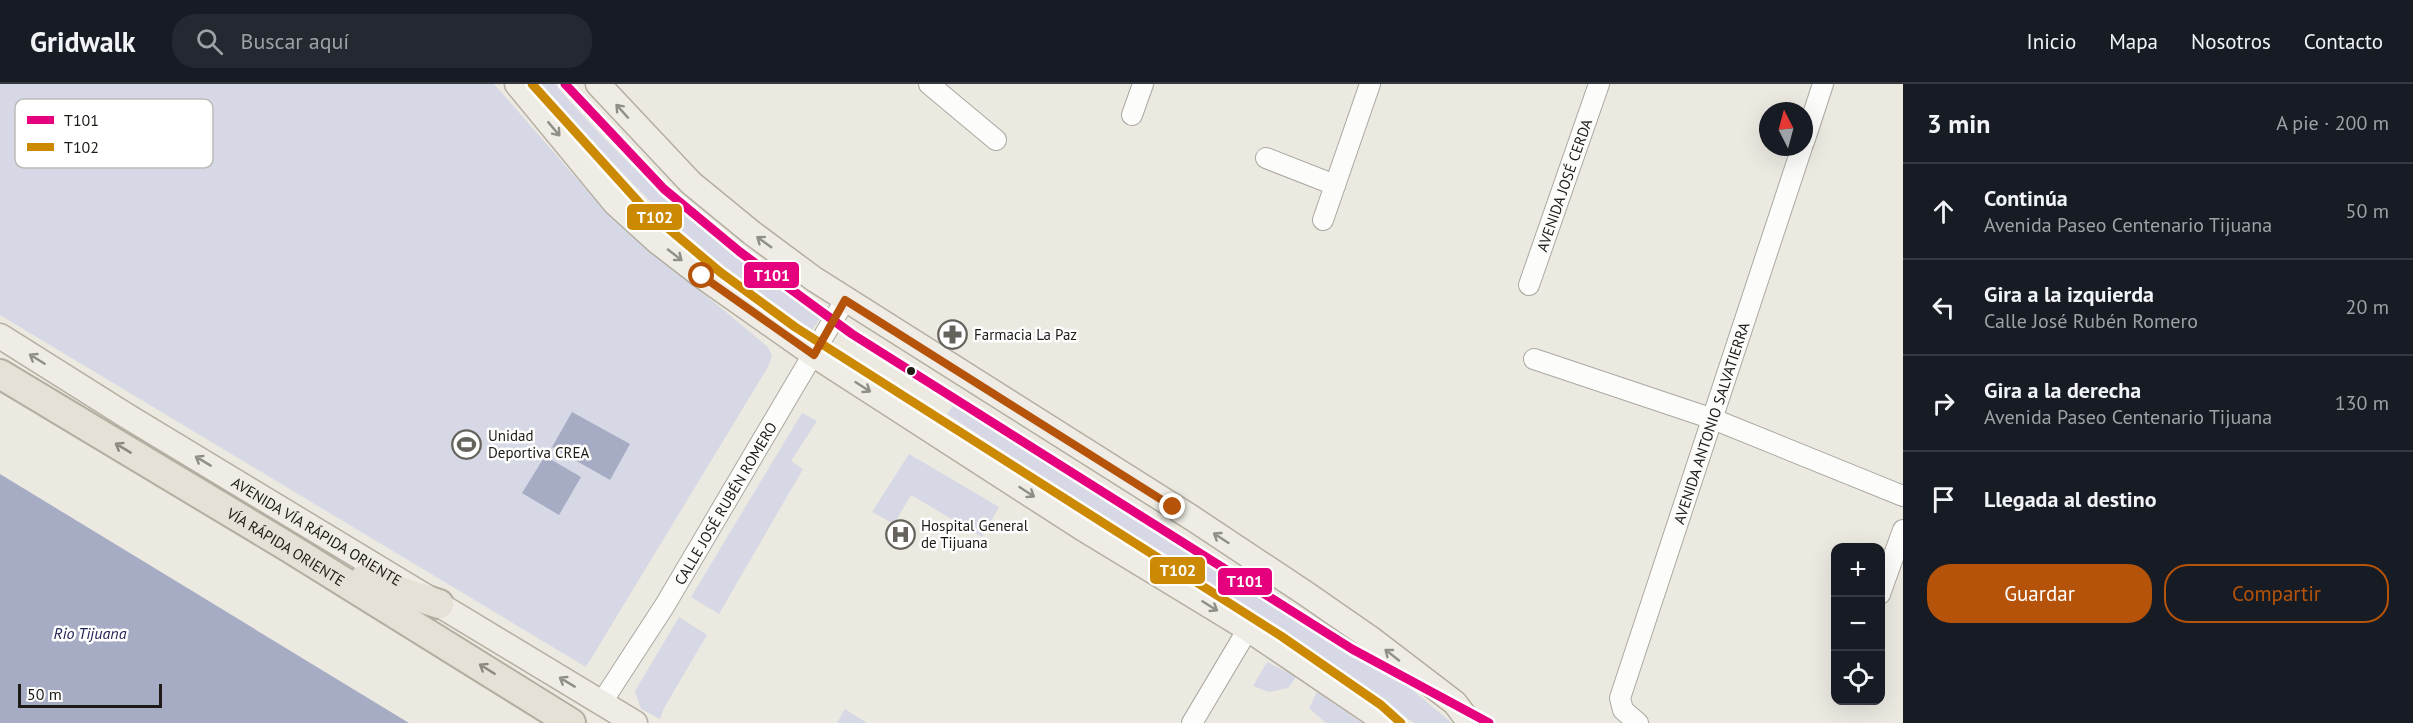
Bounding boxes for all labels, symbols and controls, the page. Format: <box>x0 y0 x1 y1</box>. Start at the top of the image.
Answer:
search box <box>172 14 592 68</box>
text: Gridwalk <box>30 23 136 60</box>
icon: search <box>193 25 226 58</box>
text: Buscar aquí <box>241 27 349 55</box>
text: Inicio <box>2027 28 2076 55</box>
text: Mapa <box>2109 28 2158 55</box>
text: Nosotros <box>2191 28 2271 55</box>
text: Contacto <box>2304 28 2383 55</box>
legend <box>15 99 213 168</box>
north arrow <box>1759 102 1813 156</box>
one-way arrow <box>615 104 629 119</box>
text: 3 min <box>1927 107 1990 140</box>
text: T101 <box>64 110 99 130</box>
text: A pie · 200 m <box>2276 110 2389 136</box>
street label: AVENIDA JOSÉ CERDA <box>1532 116 1596 254</box>
one-way arrow <box>547 121 561 136</box>
text: T102 <box>64 137 99 157</box>
text: Continúa <box>1984 184 2068 212</box>
icon: ahead <box>1927 195 1960 228</box>
text: 50 m <box>2346 198 2389 224</box>
line badge: T102 <box>626 203 683 231</box>
text: T102 <box>637 207 673 227</box>
text: Avenida Paseo Centenario Tijuana <box>1984 212 2272 238</box>
one-way arrow <box>756 235 772 248</box>
one-way arrow <box>667 249 683 262</box>
line badge: T101 <box>743 261 800 289</box>
route start <box>688 262 714 288</box>
text: T101 <box>754 265 790 285</box>
text: Gira a la izquierda <box>1984 280 2154 308</box>
icon: left <box>1927 291 1960 324</box>
text: 20 m <box>2346 294 2389 320</box>
text: Calle José Rubén Romero <box>1984 308 2198 334</box>
pharmacy icon: Farmacia La Paz <box>937 318 969 350</box>
street label: AVENIDA ANTONIO SALVATIERRA <box>1669 319 1753 526</box>
place label: Farmacia La Paz <box>974 325 1077 344</box>
one-way arrow <box>28 353 45 366</box>
unlabelled marker <box>905 365 917 377</box>
text: Gira a la derecha <box>1984 376 2141 404</box>
one-way arrow <box>854 381 871 393</box>
icon: right <box>1927 387 1960 420</box>
text: 130 m <box>2335 390 2389 416</box>
text: Avenida Paseo Centenario Tijuana <box>1984 404 2272 430</box>
street label: CALLE JOSÉ RUBÉN ROMERO <box>670 418 781 588</box>
place label: Unidad Deportiva CREA <box>488 426 589 462</box>
sports icon: Unidad Deportiva CREA <box>451 428 483 460</box>
one-way arrow <box>115 441 132 453</box>
one-way arrow <box>195 455 212 467</box>
street label: AVENIDA VÍA RÁPIDA ORIENTE <box>228 471 406 589</box>
icon: arrive <box>1927 483 1960 516</box>
text: Llegada al destino <box>1984 485 2157 513</box>
one-way arrow <box>1018 486 1035 499</box>
route end <box>1159 493 1185 519</box>
street label: VÍA RÁPIDA ORIENTE <box>224 503 350 589</box>
place label: Hospital General de Tijuana <box>921 516 1029 552</box>
hospital icon: Hospital General de Tijuana <box>884 518 916 550</box>
one-way arrow <box>1213 532 1230 544</box>
map controls <box>1831 543 1885 705</box>
button: + <box>1831 543 1885 597</box>
line badge: T102 <box>1149 556 1206 585</box>
text: T102 <box>1160 560 1196 580</box>
button: Guardar <box>1927 564 2152 623</box>
button: Compartir <box>2164 564 2389 623</box>
line badge: T101 <box>1217 567 1273 596</box>
text: T101 <box>1227 571 1263 591</box>
button: − <box>1831 597 1885 651</box>
one-way arrow <box>1202 599 1219 612</box>
water label: Rio Tijuana <box>54 623 127 643</box>
one-way arrow <box>1384 648 1400 661</box>
button: locate <box>1831 651 1885 705</box>
one-way arrow <box>479 662 496 674</box>
one-way arrow <box>559 675 576 687</box>
scale bar <box>18 681 162 708</box>
text: 50 m <box>27 684 62 704</box>

